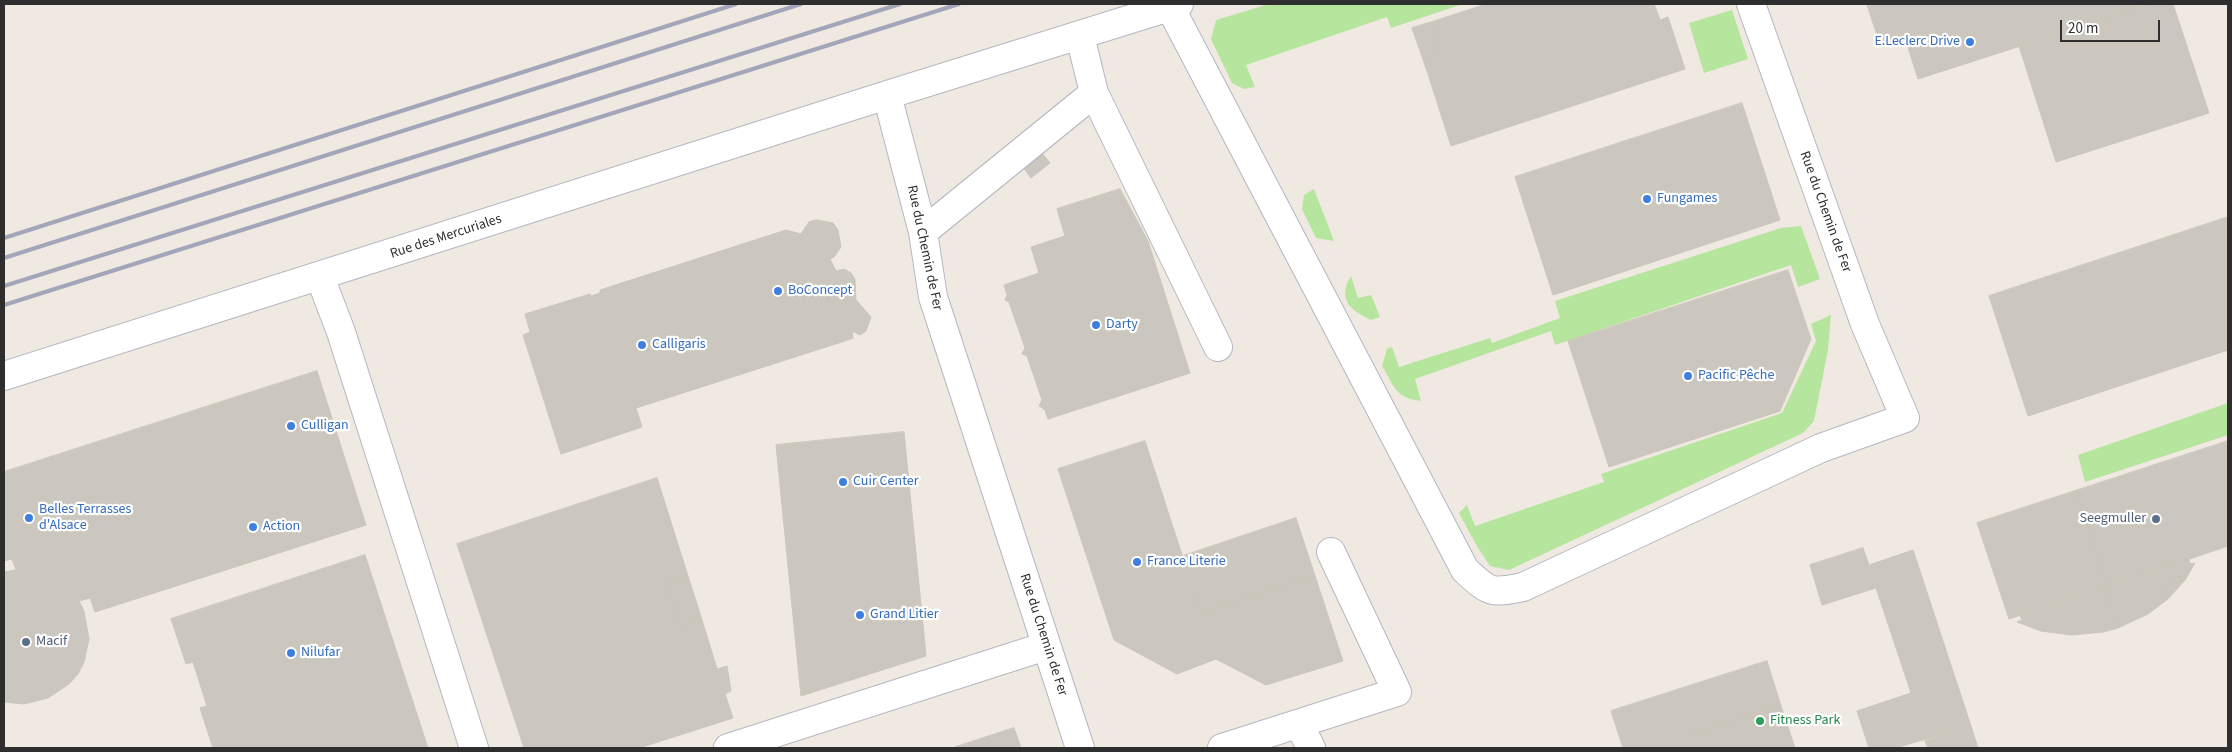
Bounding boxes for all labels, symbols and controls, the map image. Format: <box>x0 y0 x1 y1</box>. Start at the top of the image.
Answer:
scale bar <box>2062 10 2162 42</box>
text: 20 m <box>2068 18 2098 39</box>
place label: E.Leclerc Drive <box>1874 34 1960 50</box>
marker: E.Leclerc Drive <box>1964 36 1976 48</box>
street label: Rue du Chemin de Fer <box>1795 149 1855 275</box>
street label: Rue du Chemin de Fer <box>903 184 945 312</box>
place label: Fungames <box>1657 191 1717 207</box>
marker: Fungames <box>1641 193 1653 205</box>
street label: Rue des Mercuriales <box>388 211 504 263</box>
place label: BoConcept <box>788 283 852 299</box>
marker: BoConcept <box>772 285 784 297</box>
place label: Darty <box>1106 317 1138 333</box>
marker: Darty <box>1090 319 1102 331</box>
place label: Calligaris <box>652 337 706 353</box>
marker: Calligaris <box>636 339 648 351</box>
place label: Pacific Pêche <box>1698 368 1774 384</box>
marker: Pacific Pêche <box>1682 370 1694 382</box>
place label: Culligan <box>301 418 349 434</box>
marker: Culligan <box>285 420 297 432</box>
place label: Cuir Center <box>853 474 919 490</box>
marker: Cuir Center <box>837 476 849 488</box>
place label: Belles Terrasses d'Alsace <box>39 502 131 534</box>
place label: Seegmuller <box>2080 511 2146 527</box>
marker: Belles Terrasses d'Alsace <box>23 512 35 524</box>
marker: Seegmuller <box>2150 513 2162 525</box>
place label: Action <box>263 519 300 535</box>
marker: Action <box>247 521 259 533</box>
place label: France Literie <box>1147 554 1226 570</box>
marker: France Literie <box>1131 556 1143 568</box>
street label: Rue du Chemin de Fer <box>1015 572 1071 698</box>
place label: Grand Litier <box>870 607 939 623</box>
marker: Grand Litier <box>854 609 866 621</box>
place label: Macif <box>36 634 67 650</box>
marker: Macif <box>20 636 32 648</box>
place label: Nilufar <box>301 645 340 661</box>
marker: Nilufar <box>285 647 297 659</box>
place label: Fitness Park <box>1770 713 1840 729</box>
marker: Fitness Park <box>1754 715 1766 727</box>

